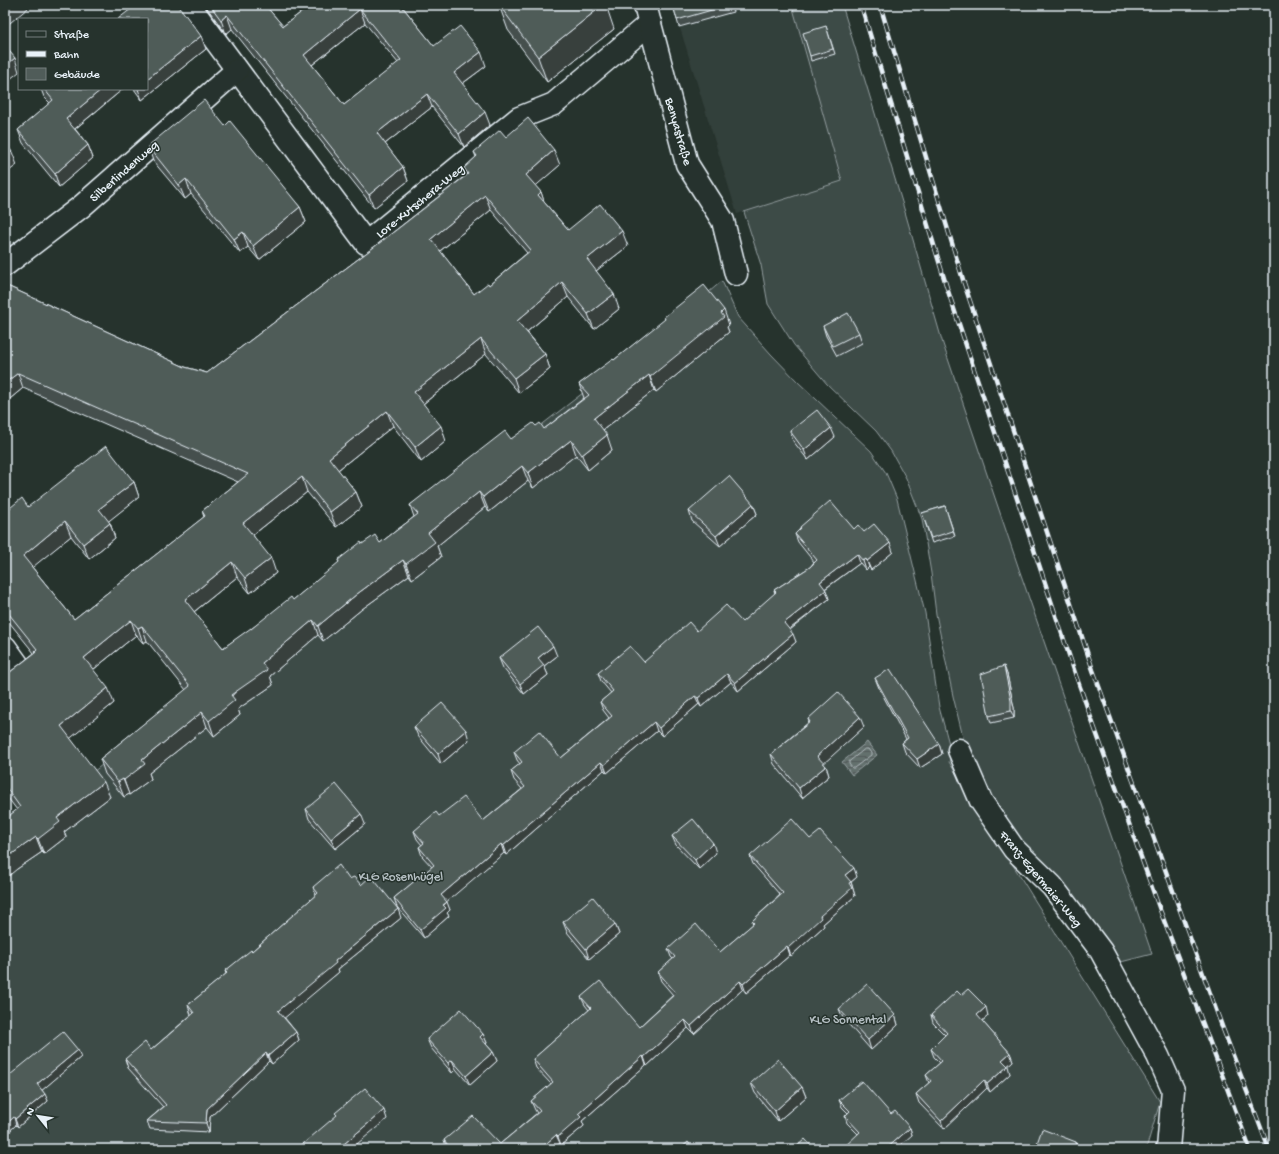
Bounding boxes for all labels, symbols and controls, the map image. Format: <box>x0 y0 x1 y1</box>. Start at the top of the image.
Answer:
legend <box>18 18 148 90</box>
text: Straße <box>54 29 90 43</box>
text: Bahn <box>53 49 79 63</box>
text: Gebäude <box>54 69 100 83</box>
street label: Benyastraße <box>661 95 694 168</box>
street label: Silberlindenweg <box>87 138 162 206</box>
street label: Lore-Kutschera-Weg <box>373 162 468 242</box>
street label: Franz-Egermaier-Weg <box>995 828 1085 931</box>
park label: KLG Rosenhügel <box>359 870 443 885</box>
park label: KLG Sonnental <box>810 1013 886 1028</box>
north arrow <box>18 1096 58 1136</box>
text: N <box>24 1106 38 1118</box>

